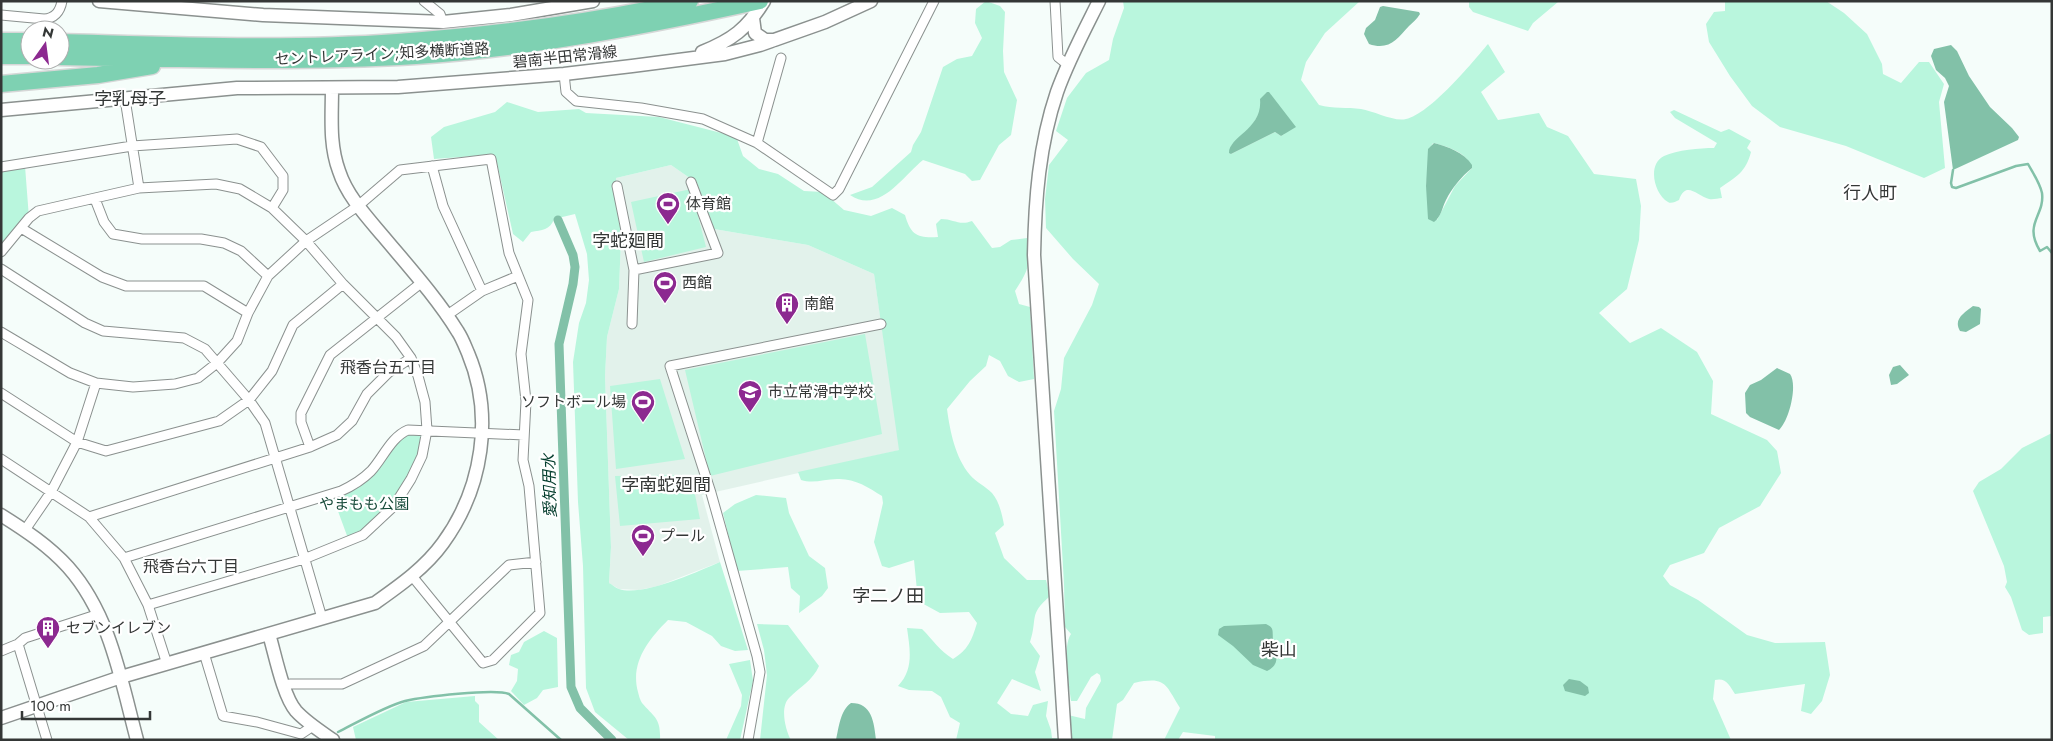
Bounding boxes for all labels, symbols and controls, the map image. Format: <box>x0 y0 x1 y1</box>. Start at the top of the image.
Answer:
north arrow <box>20 20 70 70</box>
text: N <box>40 21 56 43</box>
street label: セントレアライン;知多横断道路 <box>274 37 490 71</box>
street label: 碧南半田常滑線 <box>512 41 618 73</box>
district label: 字乳母子 <box>94 86 166 112</box>
district label: 行人町 <box>1843 180 1897 206</box>
sports icon: 体育館 <box>655 191 681 225</box>
place label: 体育館 <box>686 193 731 215</box>
district label: 字蛇廻間 <box>592 228 664 254</box>
sports icon: 西館 <box>652 270 678 304</box>
place label: 西館 <box>682 272 712 294</box>
building icon: 南館 <box>774 291 800 325</box>
place label: 南館 <box>804 293 834 315</box>
district label: 飛香台五丁目 <box>340 356 436 379</box>
school or university icon: 市立常滑中学校 <box>737 379 763 413</box>
place label: 市立常滑中学校 <box>768 381 873 403</box>
sports icon: ソフトボール場 <box>630 389 656 423</box>
place label: ソフトボール場 <box>521 391 626 413</box>
water label: 愛知用水 <box>537 452 562 518</box>
district label: 字南蛇廻間 <box>621 472 711 498</box>
park label: やまもも公園 <box>319 493 409 515</box>
sports icon: プール <box>630 523 656 557</box>
place label: プール <box>660 525 705 547</box>
district label: 飛香台六丁目 <box>143 555 239 578</box>
district label: 字二ノ田 <box>852 583 924 609</box>
building icon: セブンイレブン <box>35 615 61 649</box>
place label: セブンイレブン <box>66 617 171 639</box>
district label: 柴山 <box>1261 637 1297 663</box>
scale bar <box>22 688 150 720</box>
text: 100 m <box>30 695 71 717</box>

